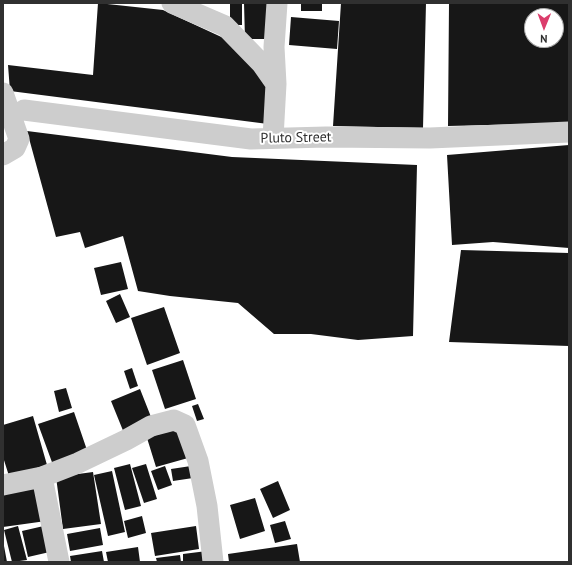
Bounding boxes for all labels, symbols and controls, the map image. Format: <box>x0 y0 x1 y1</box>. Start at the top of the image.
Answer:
north arrow <box>524 8 564 48</box>
text: N <box>540 32 548 46</box>
street label: Pluto Street <box>260 129 332 147</box>

